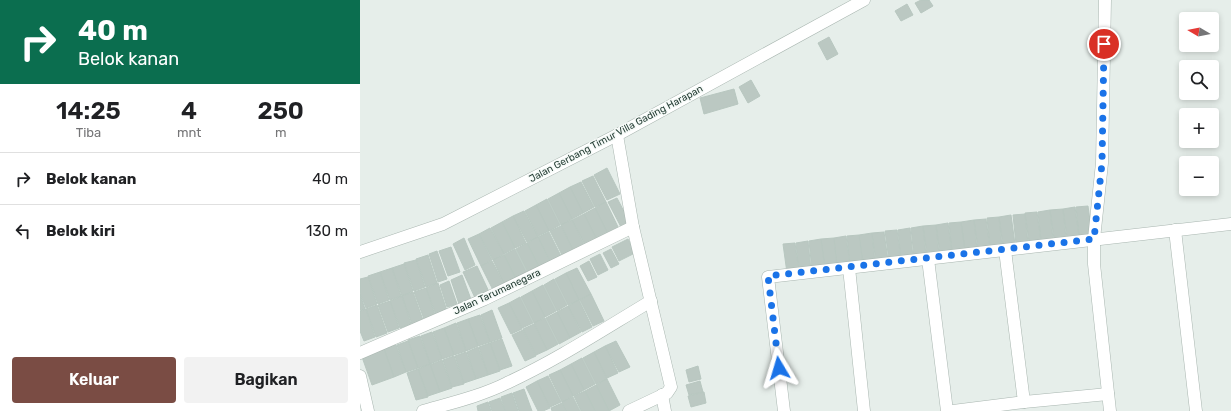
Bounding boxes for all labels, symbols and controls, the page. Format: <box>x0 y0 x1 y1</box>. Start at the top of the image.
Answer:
north arrow <box>1179 12 1219 52</box>
map controls <box>1179 12 1219 196</box>
text: 40 m <box>78 14 148 47</box>
icon: right <box>12 16 64 68</box>
pin <box>1087 27 1121 61</box>
icon: arrive <box>1093 33 1115 55</box>
text: Belok kanan <box>78 48 179 70</box>
button: search <box>1179 60 1219 100</box>
street label: Jalan Gerbang Timur Villa Gading Harapan <box>527 83 705 185</box>
text: 14:25 <box>56 97 121 125</box>
text: 4 <box>181 97 197 125</box>
text: 250 <box>257 97 304 125</box>
button: + <box>1179 108 1219 148</box>
text: Tiba <box>76 125 101 140</box>
text: mnt <box>177 125 201 140</box>
text: m <box>275 125 286 140</box>
button: − <box>1179 156 1219 196</box>
icon: right <box>12 168 34 190</box>
text: Belok kanan <box>46 170 136 188</box>
text: 40 m <box>312 170 348 188</box>
icon: left <box>12 220 34 242</box>
text: Belok kiri <box>46 222 115 240</box>
text: 130 m <box>306 222 348 240</box>
street label: Jalan Tarumanegara <box>451 266 543 318</box>
position arrow <box>758 347 800 389</box>
button: Keluar <box>12 357 176 403</box>
button: Bagikan <box>184 357 348 403</box>

